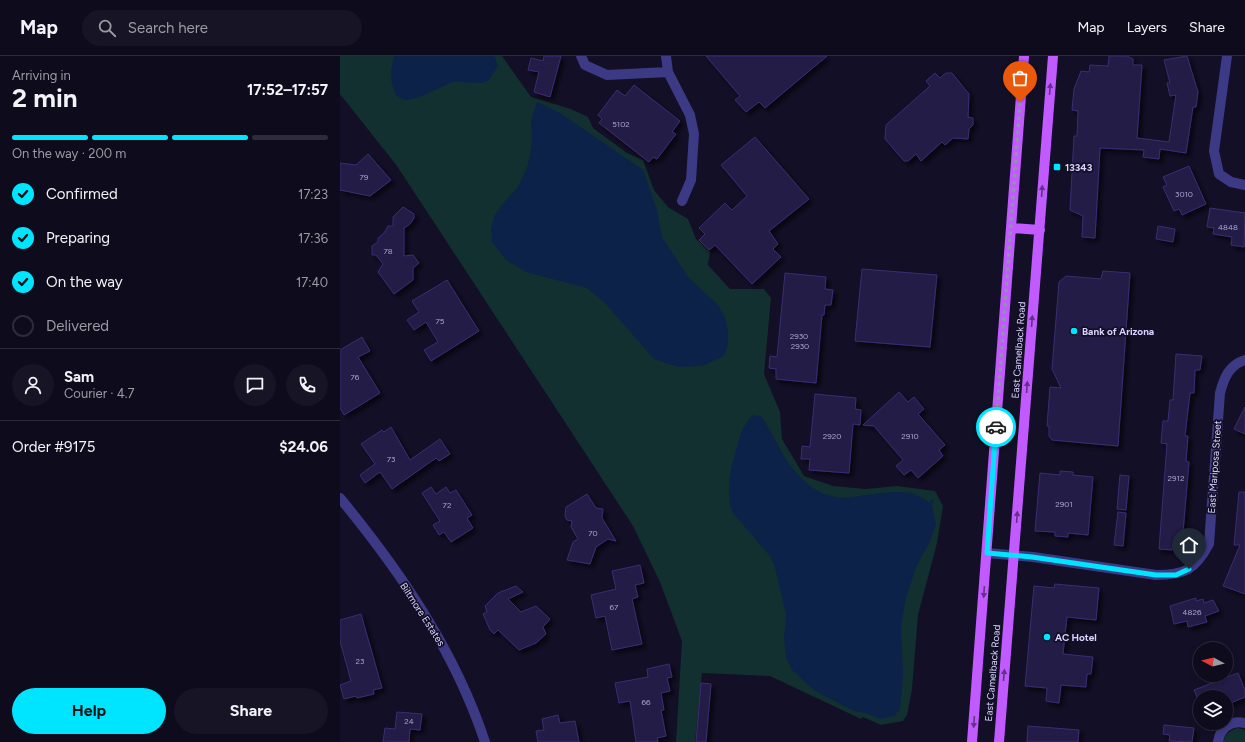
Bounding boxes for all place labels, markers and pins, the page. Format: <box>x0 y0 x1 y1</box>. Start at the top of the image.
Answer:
pin <box>1003 61 1037 102</box>
place label: 13343 <box>1065 161 1093 174</box>
marker: 13343 <box>1052 162 1062 172</box>
place label: Bank of Arizona <box>1082 325 1154 338</box>
marker: Bank of Arizona <box>1069 326 1079 336</box>
pin <box>1172 528 1206 569</box>
place label: AC Hotel <box>1055 631 1097 644</box>
marker: AC Hotel <box>1042 632 1052 642</box>

